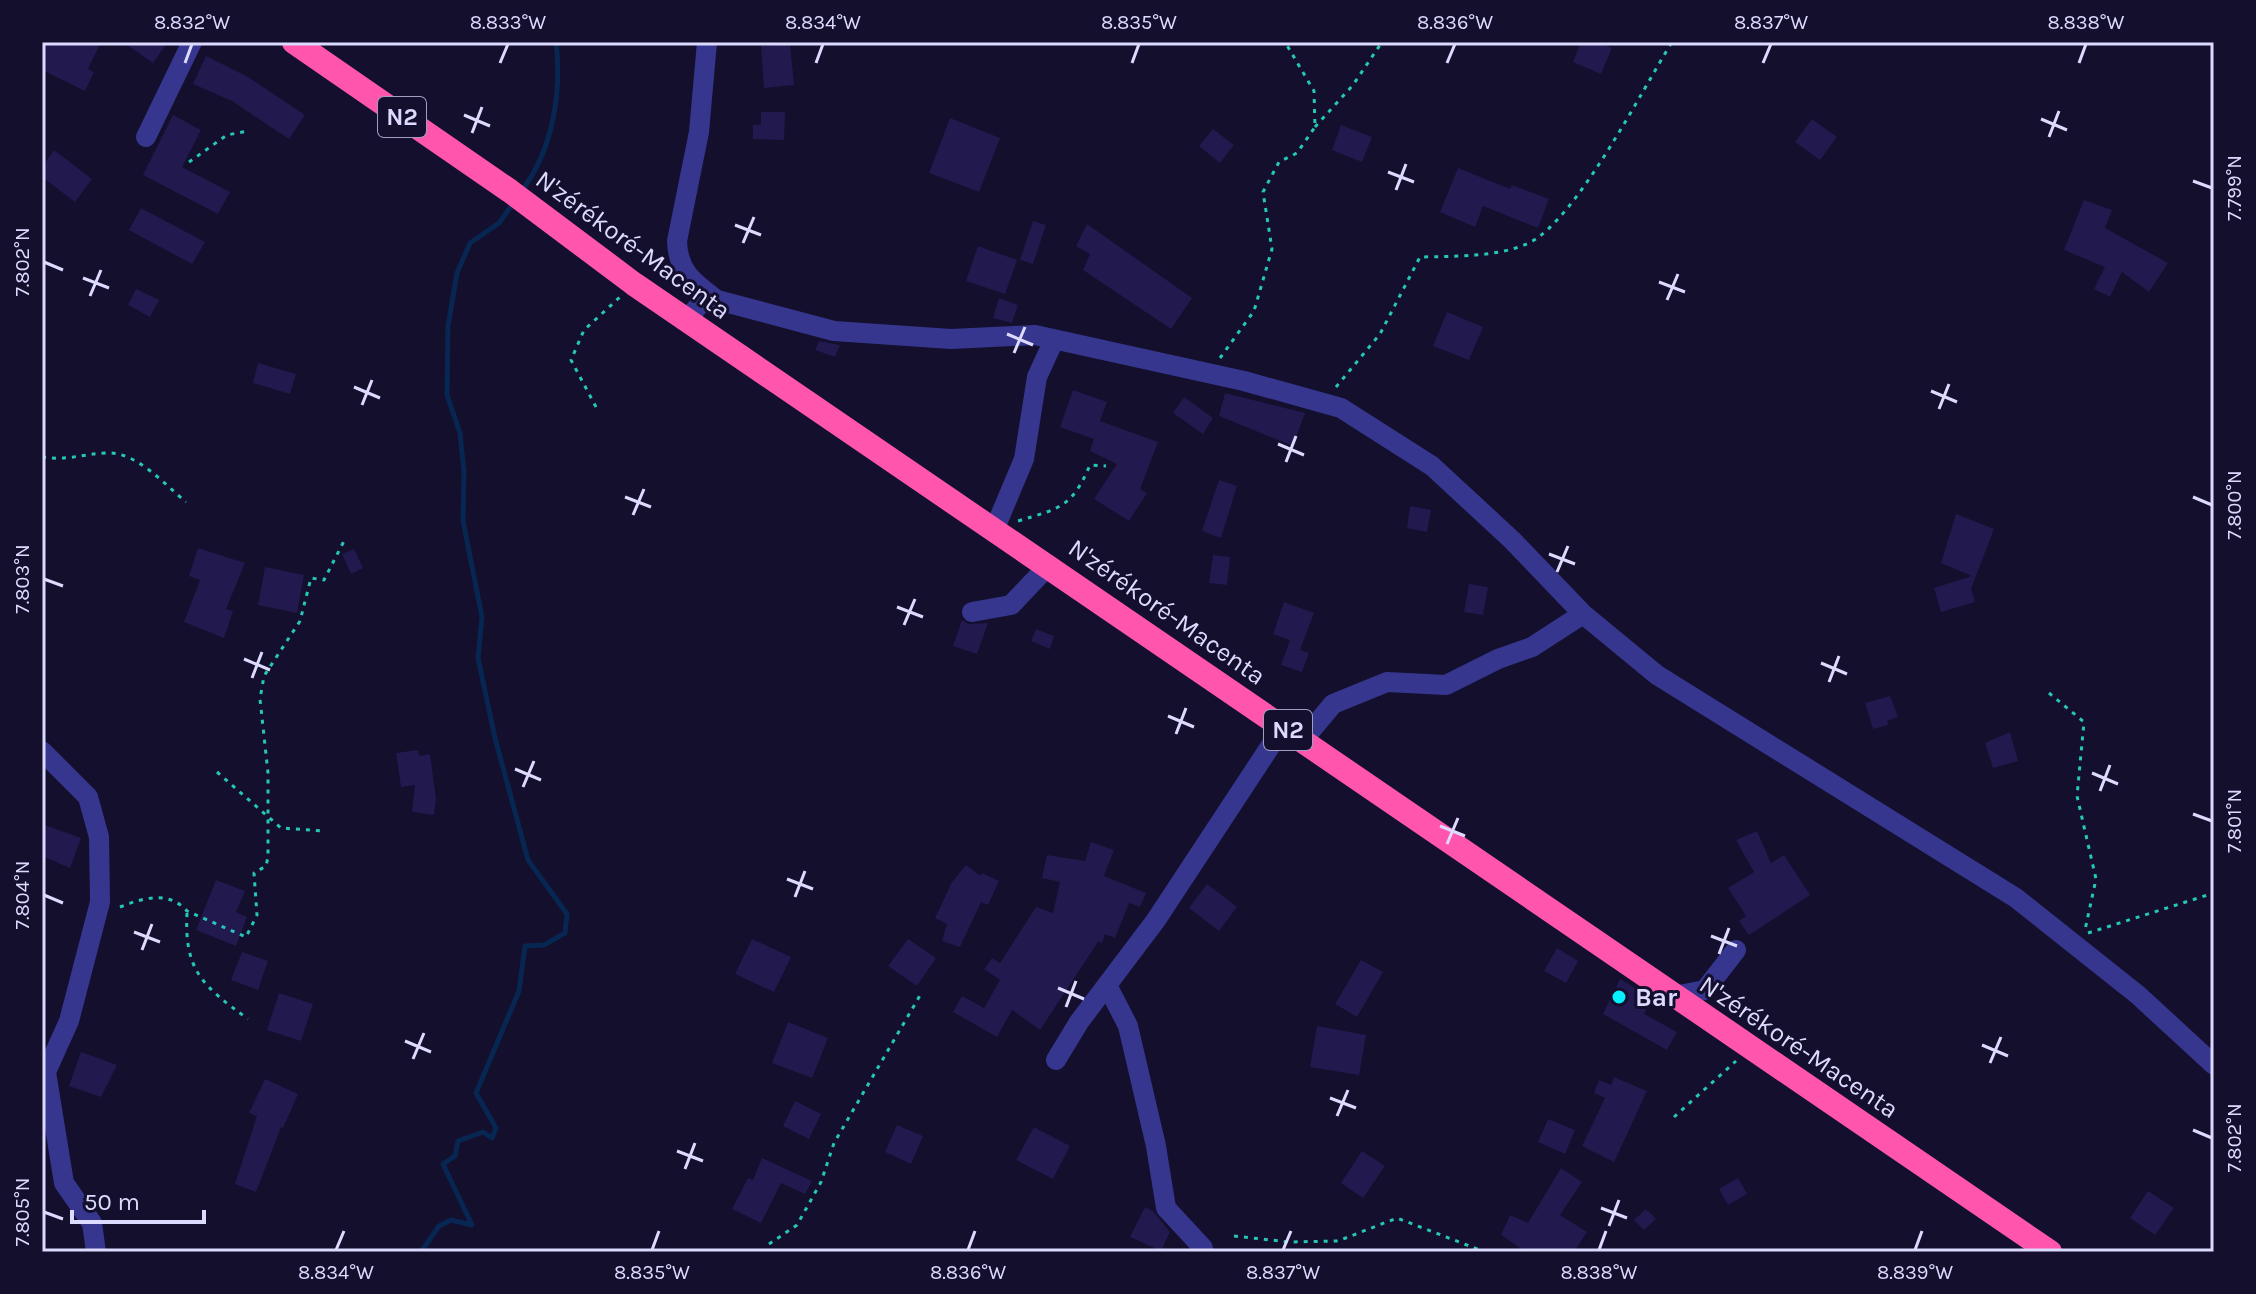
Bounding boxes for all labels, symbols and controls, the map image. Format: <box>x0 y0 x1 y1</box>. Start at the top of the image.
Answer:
text: 8.832°W <box>154 11 230 34</box>
text: 8.833°W <box>470 11 546 34</box>
text: 8.834°W <box>785 11 861 34</box>
text: 8.835°W <box>1101 11 1177 34</box>
text: 8.836°W <box>1417 11 1493 34</box>
text: 8.837°W <box>1734 11 1808 34</box>
text: 8.838°W <box>2048 11 2125 34</box>
road number: N2 <box>378 97 426 137</box>
text: 7.799°N <box>2223 155 2246 221</box>
street label: N'zérékoré-Macenta <box>530 164 736 326</box>
text: 7.802°N <box>11 227 34 297</box>
text: 7.800°N <box>2223 470 2246 540</box>
street label: N'zérékoré-Macenta <box>1063 532 1271 692</box>
text: 7.803°N <box>11 544 34 614</box>
road number: N2 <box>1264 710 1312 750</box>
text: 7.801°N <box>2223 789 2246 853</box>
text: 7.804°N <box>11 861 34 929</box>
street label: N'zérékoré-Macenta <box>1694 969 1904 1125</box>
place label: Bar <box>1635 982 1678 1013</box>
marker: Bar <box>1610 988 1628 1006</box>
text: 7.802°N <box>2223 1103 2246 1173</box>
scale bar <box>72 1174 204 1224</box>
text: 7.805°N <box>11 1178 34 1246</box>
text: 50 m <box>84 1188 140 1216</box>
text: 8.834°W <box>298 1261 374 1284</box>
text: 8.835°W <box>614 1261 690 1284</box>
text: 8.836°W <box>930 1261 1006 1284</box>
text: 8.837°W <box>1246 1261 1320 1284</box>
text: 8.838°W <box>1561 1261 1638 1284</box>
text: 8.839°W <box>1877 1261 1953 1284</box>

